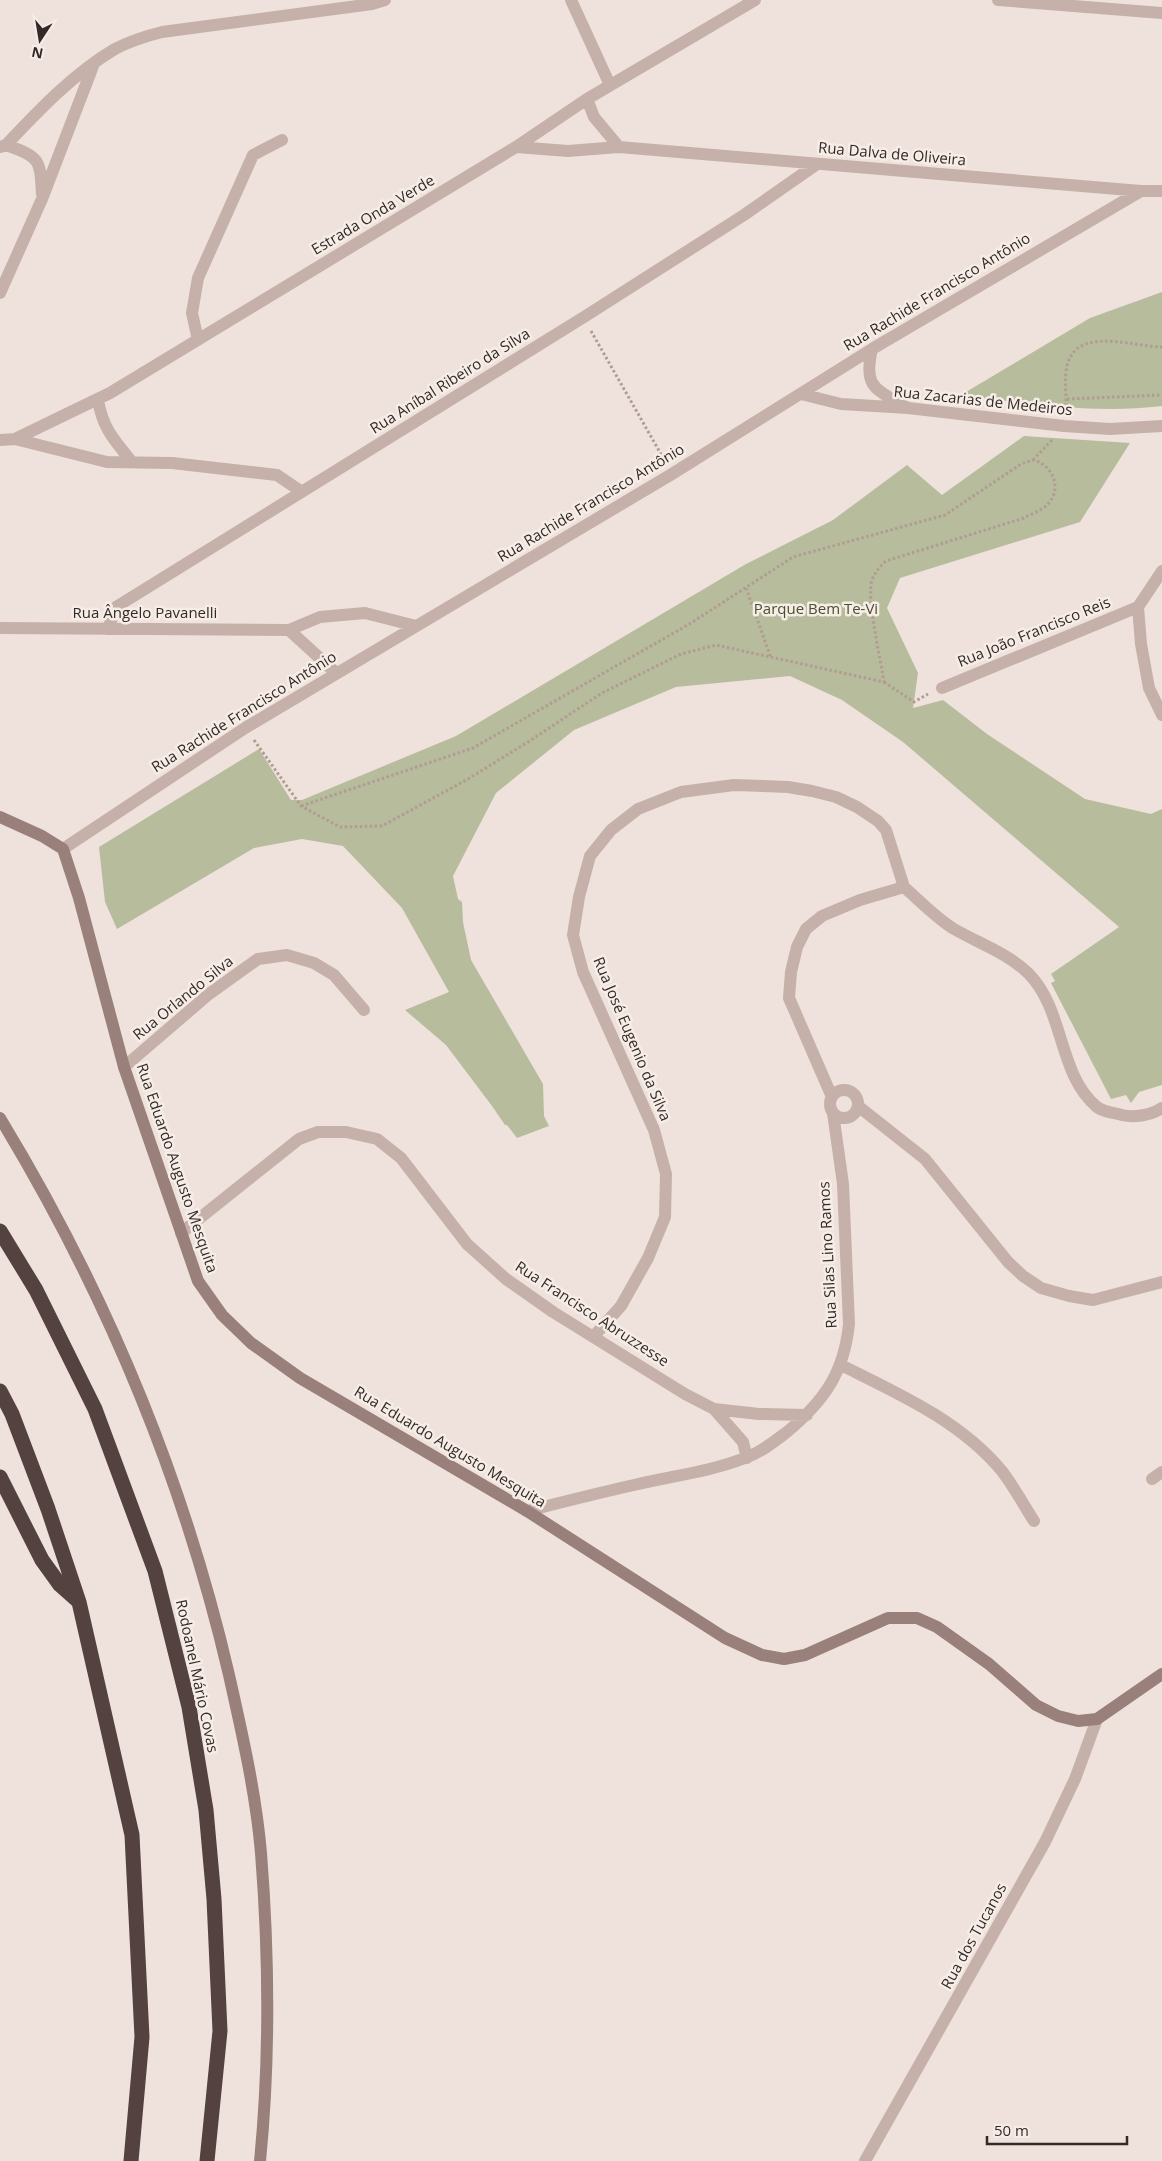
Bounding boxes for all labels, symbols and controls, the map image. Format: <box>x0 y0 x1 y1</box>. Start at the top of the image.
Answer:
north arrow <box>15 15 65 65</box>
text: N <box>30 43 45 64</box>
street label: Rua Dalva de Oliveira <box>817 137 967 169</box>
street label: Estrada Onda Verde <box>307 169 438 259</box>
street label: Rua Rachide Francisco Antônio <box>839 227 1034 355</box>
street label: Rua Aníbal Ribeiro da Silva <box>366 323 533 438</box>
street label: Rua Zacarias de Medeiros <box>893 381 1073 419</box>
street label: Rua Rachide Francisco Antônio <box>493 438 688 566</box>
street label: Rua João Francisco Reis <box>954 591 1113 671</box>
park label: Parque Bem Te-Vi <box>754 598 878 618</box>
street label: Rua Ângelo Pavanelli <box>73 602 217 622</box>
street label: Rua Rachide Francisco Antônio <box>147 646 340 777</box>
street label: Rua Orlando Silva <box>128 951 237 1044</box>
street label: Rua José Eugenio da Silva <box>589 954 677 1124</box>
street label: Rua Eduardo Augusto Mesquita <box>133 1060 223 1275</box>
street label: Rua Silas Lino Ramos <box>813 1181 841 1329</box>
street label: Rua Francisco Abruzzesse <box>512 1256 673 1370</box>
street label: Rua Eduardo Augusto Mesquita <box>351 1381 550 1511</box>
street label: Rodoanel Mário Covas <box>172 1597 224 1754</box>
street label: Rua dos Tucanos <box>936 1879 1011 1992</box>
scale bar <box>987 2114 1127 2146</box>
text: 50 m <box>994 2120 1029 2140</box>

